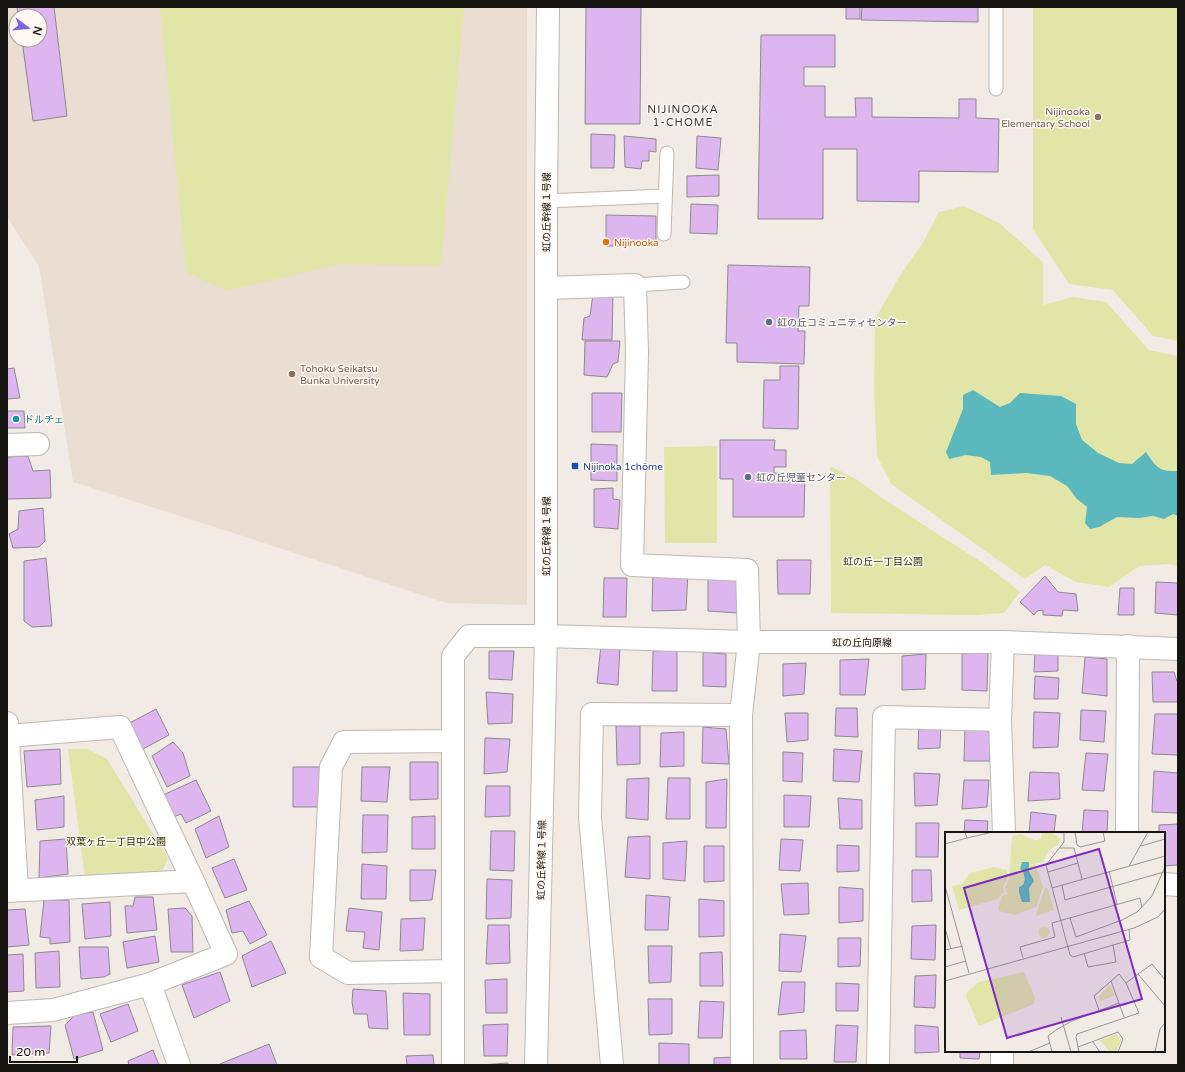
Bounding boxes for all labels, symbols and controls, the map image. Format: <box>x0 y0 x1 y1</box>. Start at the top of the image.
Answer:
north arrow <box>8 8 48 48</box>
text: N <box>30 25 45 37</box>
district label: NIJINOOKA 1-CHOME <box>647 103 719 129</box>
place label: Nijinooka Elementary School <box>1001 106 1090 130</box>
marker: Nijinooka Elementary School <box>1093 112 1103 122</box>
street label: 虹の丘幹線１号線 <box>541 172 553 252</box>
marker: Nijinooka <box>601 237 611 247</box>
place label: Nijinooka <box>614 237 659 249</box>
marker: 虹の丘コミュニティセンター <box>764 317 774 327</box>
place label: 虹の丘コミュニティセンター <box>777 317 906 329</box>
place label: Tohoku Seikatsu Bunka University <box>300 363 380 387</box>
marker: Tohoku Seikatsu Bunka University <box>287 369 297 379</box>
marker: ドルチェ <box>11 414 21 424</box>
place label: ドルチェ <box>24 414 64 426</box>
marker: Nijinoka 1chōme <box>570 461 580 471</box>
place label: Nijinoka 1chōme <box>583 461 663 473</box>
marker: 虹の丘児童センター <box>743 472 753 482</box>
place label: 虹の丘児童センター <box>756 472 846 484</box>
street label: 虹の丘幹線１号線 <box>541 496 553 576</box>
park label: 虹の丘一丁目公園 <box>843 556 923 568</box>
street label: 虹の丘向原線 <box>832 637 892 649</box>
street label: 虹の丘幹線１号線 <box>535 820 549 900</box>
inset map <box>945 832 1165 1052</box>
park label: 双葉ヶ丘一丁目中公園 <box>66 836 166 848</box>
scale bar <box>10 1038 77 1064</box>
text: 20 m <box>16 1045 45 1059</box>

